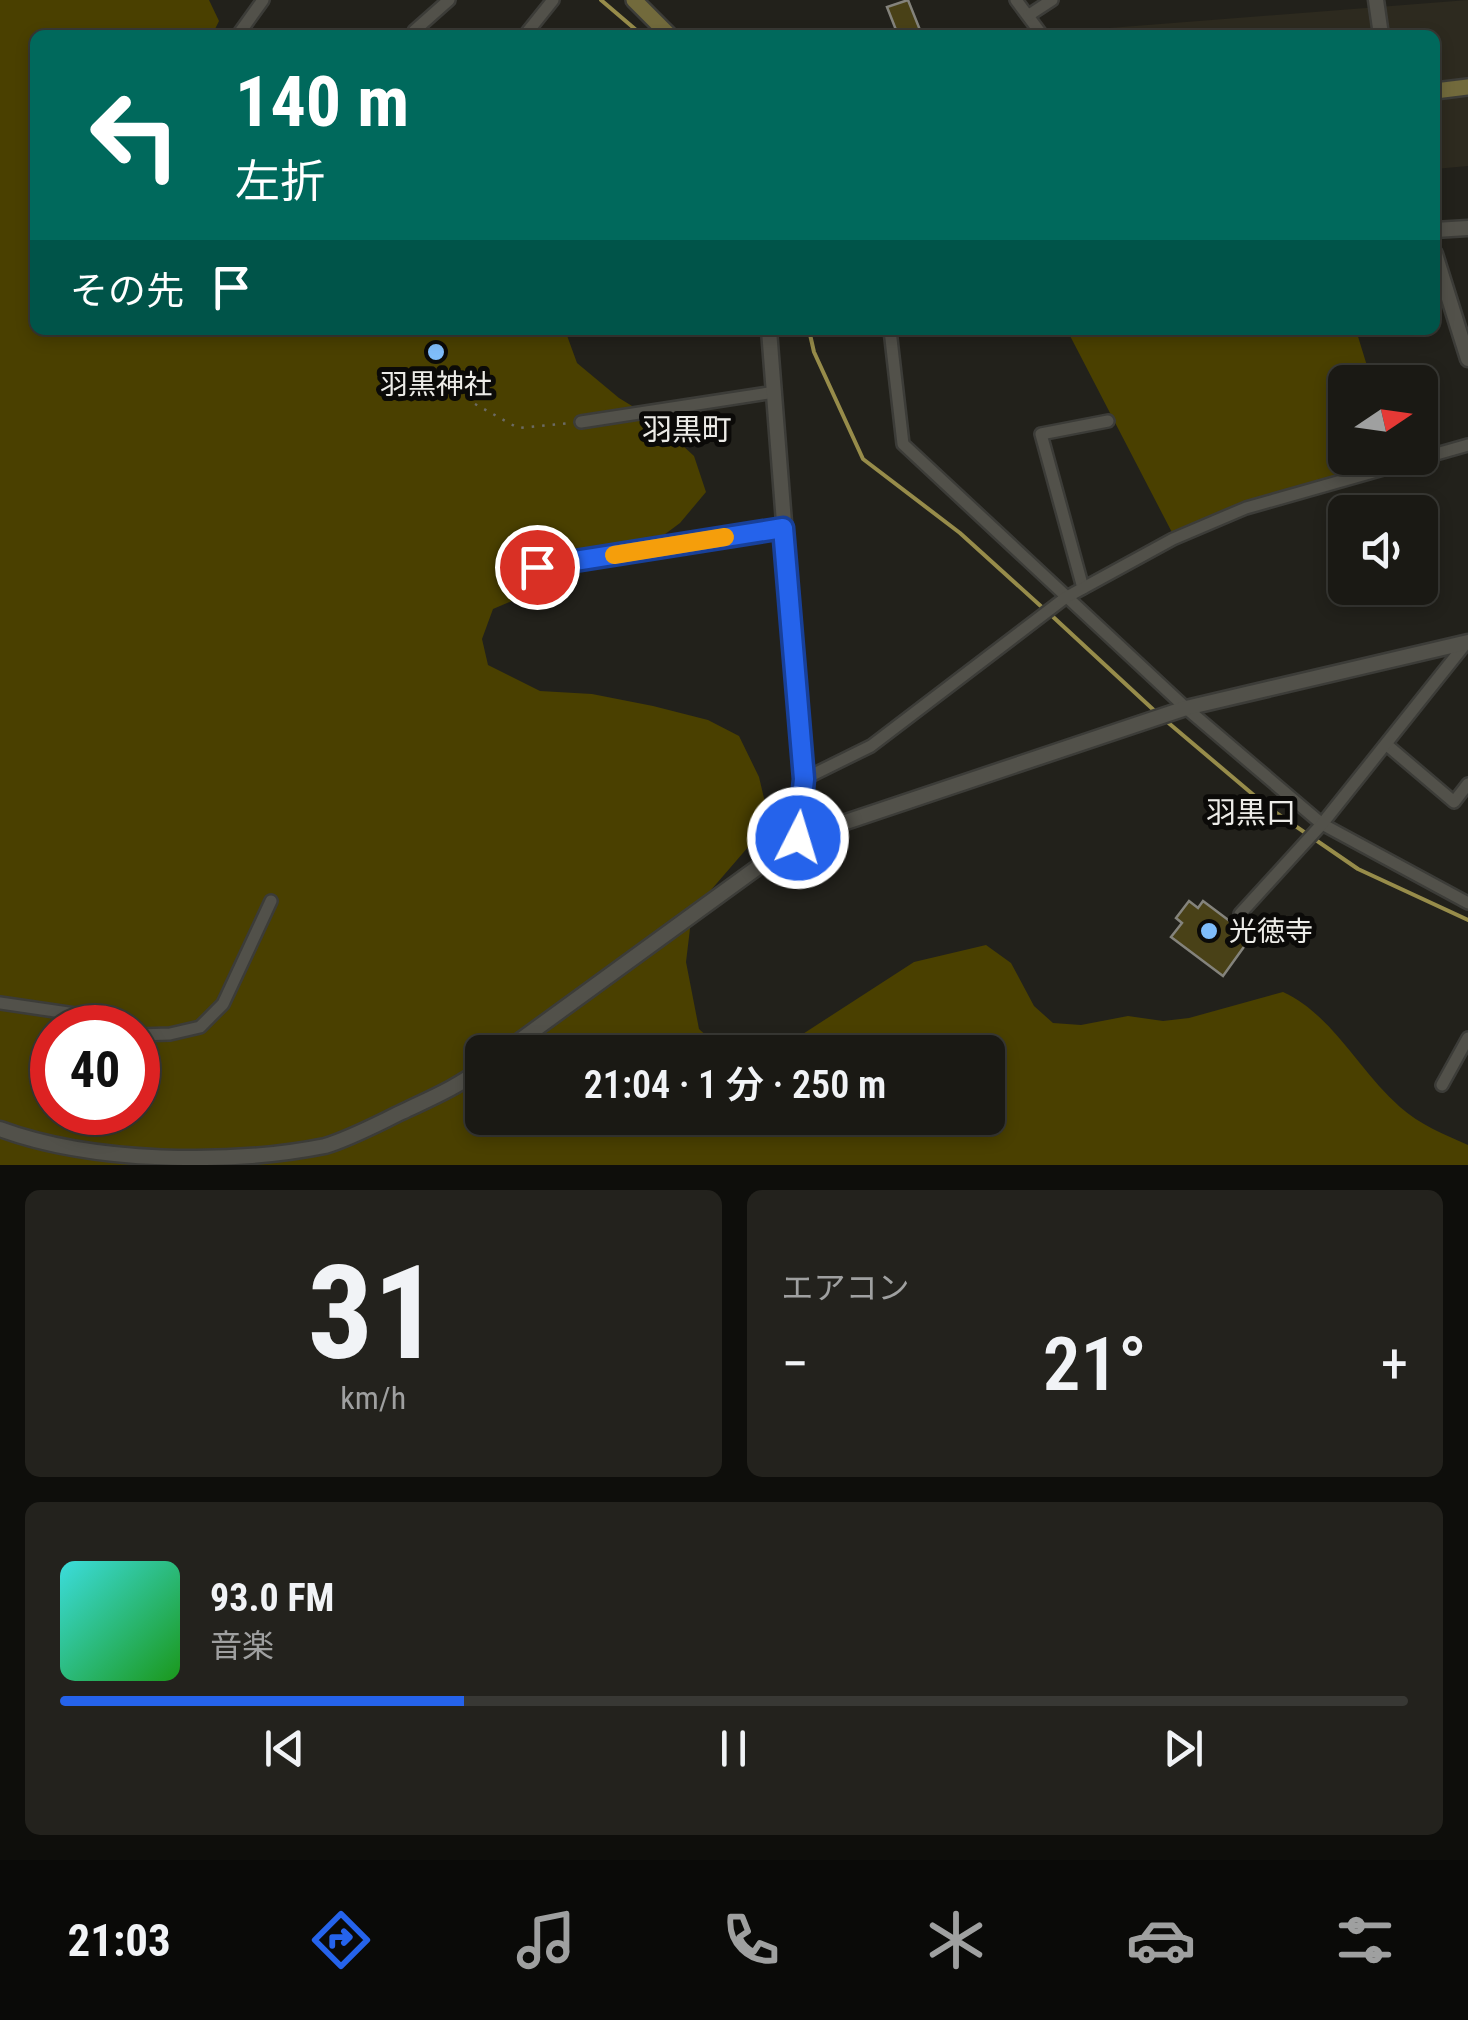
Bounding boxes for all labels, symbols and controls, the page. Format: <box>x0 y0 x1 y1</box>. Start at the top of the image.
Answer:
text: 140 m <box>235 61 409 143</box>
icon: left <box>70 70 200 200</box>
text: 左折 <box>235 155 325 208</box>
icon: arrive <box>204 260 259 315</box>
text: その先 <box>70 269 184 313</box>
marker: 羽黒神社 <box>425 341 447 363</box>
north arrow <box>1328 365 1438 475</box>
map controls <box>1328 365 1438 605</box>
place label: 羽黒神社 <box>380 368 492 401</box>
district label: 羽黒町 <box>642 412 732 447</box>
button: sound <box>1328 495 1438 605</box>
pin <box>495 525 580 610</box>
icon: arrive <box>510 540 565 595</box>
position arrow <box>746 786 850 890</box>
district label: 羽黒口 <box>1206 795 1296 830</box>
place label: 光徳寺 <box>1229 915 1313 948</box>
marker: 光徳寺 <box>1198 920 1220 942</box>
speed limit sign: 40 <box>30 1005 160 1135</box>
text: 21:04 · 1 分 · 250 m <box>584 1063 886 1107</box>
text: 31 <box>308 1237 439 1390</box>
text: エアコン <box>782 1269 910 1307</box>
text: 21° <box>1043 1320 1147 1408</box>
text: − <box>782 1332 809 1396</box>
text: + <box>1381 1332 1408 1396</box>
text: km/h <box>340 1379 406 1417</box>
text: 93.0 FM <box>210 1576 334 1620</box>
text: 音楽 <box>210 1627 274 1665</box>
icon: previous <box>257 1721 312 1776</box>
icon: pause <box>706 1721 761 1776</box>
icon: next <box>1156 1721 1211 1776</box>
icon: directions <box>306 1905 376 1975</box>
icon: music <box>511 1905 581 1975</box>
icon: phone <box>716 1905 786 1975</box>
icon: climate <box>921 1905 991 1975</box>
icon: car <box>1126 1905 1196 1975</box>
icon: filters <box>1330 1905 1400 1975</box>
text: 21:03 <box>67 1914 171 1967</box>

